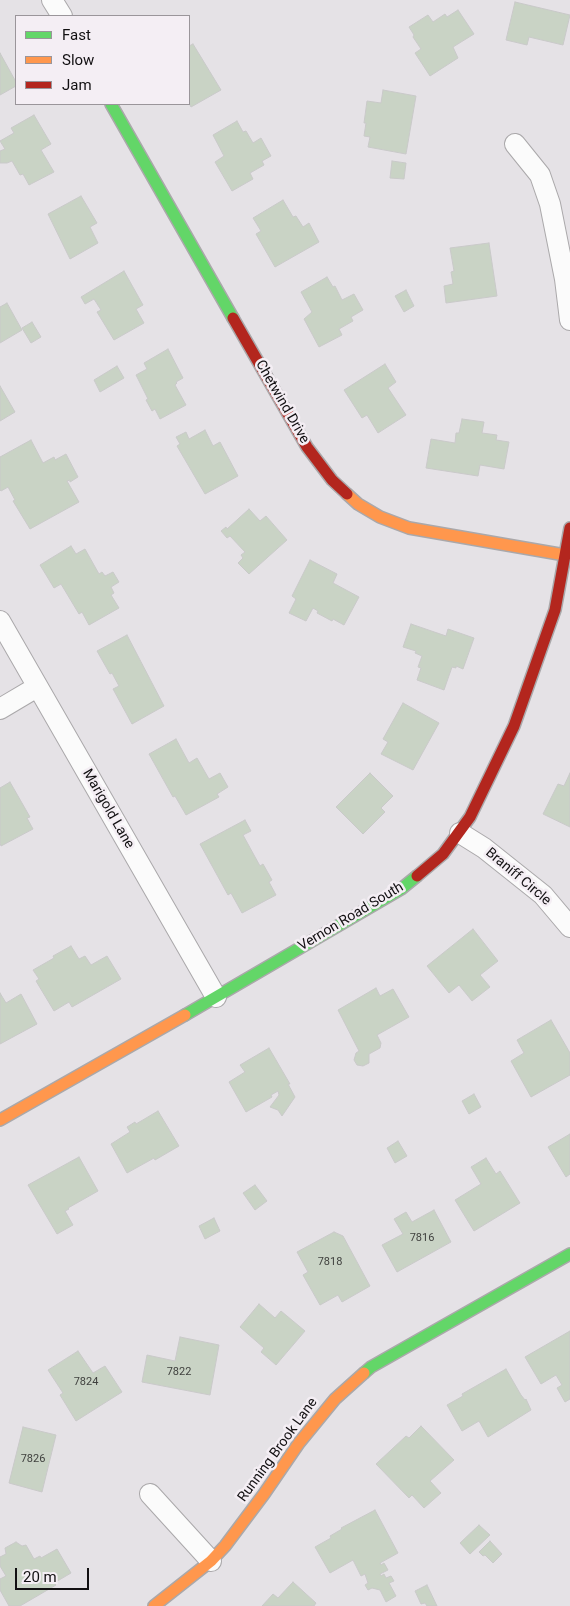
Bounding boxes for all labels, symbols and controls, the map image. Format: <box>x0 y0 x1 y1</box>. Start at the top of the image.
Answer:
legend <box>15 15 190 105</box>
text: Fast <box>62 26 91 44</box>
text: Slow <box>62 51 94 69</box>
text: Jam <box>62 76 92 94</box>
street label: Chetwind Drive <box>251 357 313 447</box>
street label: Marigold Lane <box>78 766 138 852</box>
street label: Braniff Circle <box>482 845 554 909</box>
street label: Vernon Road South <box>295 879 407 955</box>
house number: 7816 <box>410 1231 434 1245</box>
house number: 7818 <box>318 1255 342 1269</box>
house number: 7822 <box>167 1365 191 1379</box>
house number: 7824 <box>74 1375 98 1389</box>
street label: Running Brook Lane <box>235 1395 321 1505</box>
house number: 7826 <box>21 1452 45 1466</box>
scale bar <box>18 1558 91 1590</box>
text: 20 m <box>23 1568 57 1586</box>

